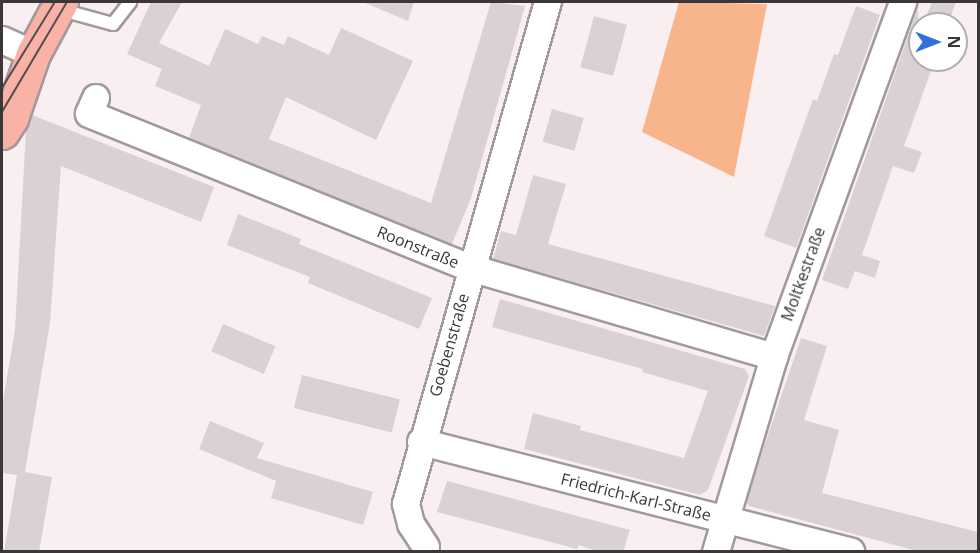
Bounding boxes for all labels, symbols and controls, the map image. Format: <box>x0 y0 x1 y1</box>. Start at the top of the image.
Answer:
north arrow <box>908 12 968 72</box>
text: N <box>943 35 965 49</box>
street label: Roonstraße <box>374 222 462 272</box>
street label: Moltkestraße <box>777 224 829 324</box>
street label: Goebenstraße <box>425 291 473 399</box>
street label: Friedrich-Karl-Straße <box>559 469 713 525</box>

